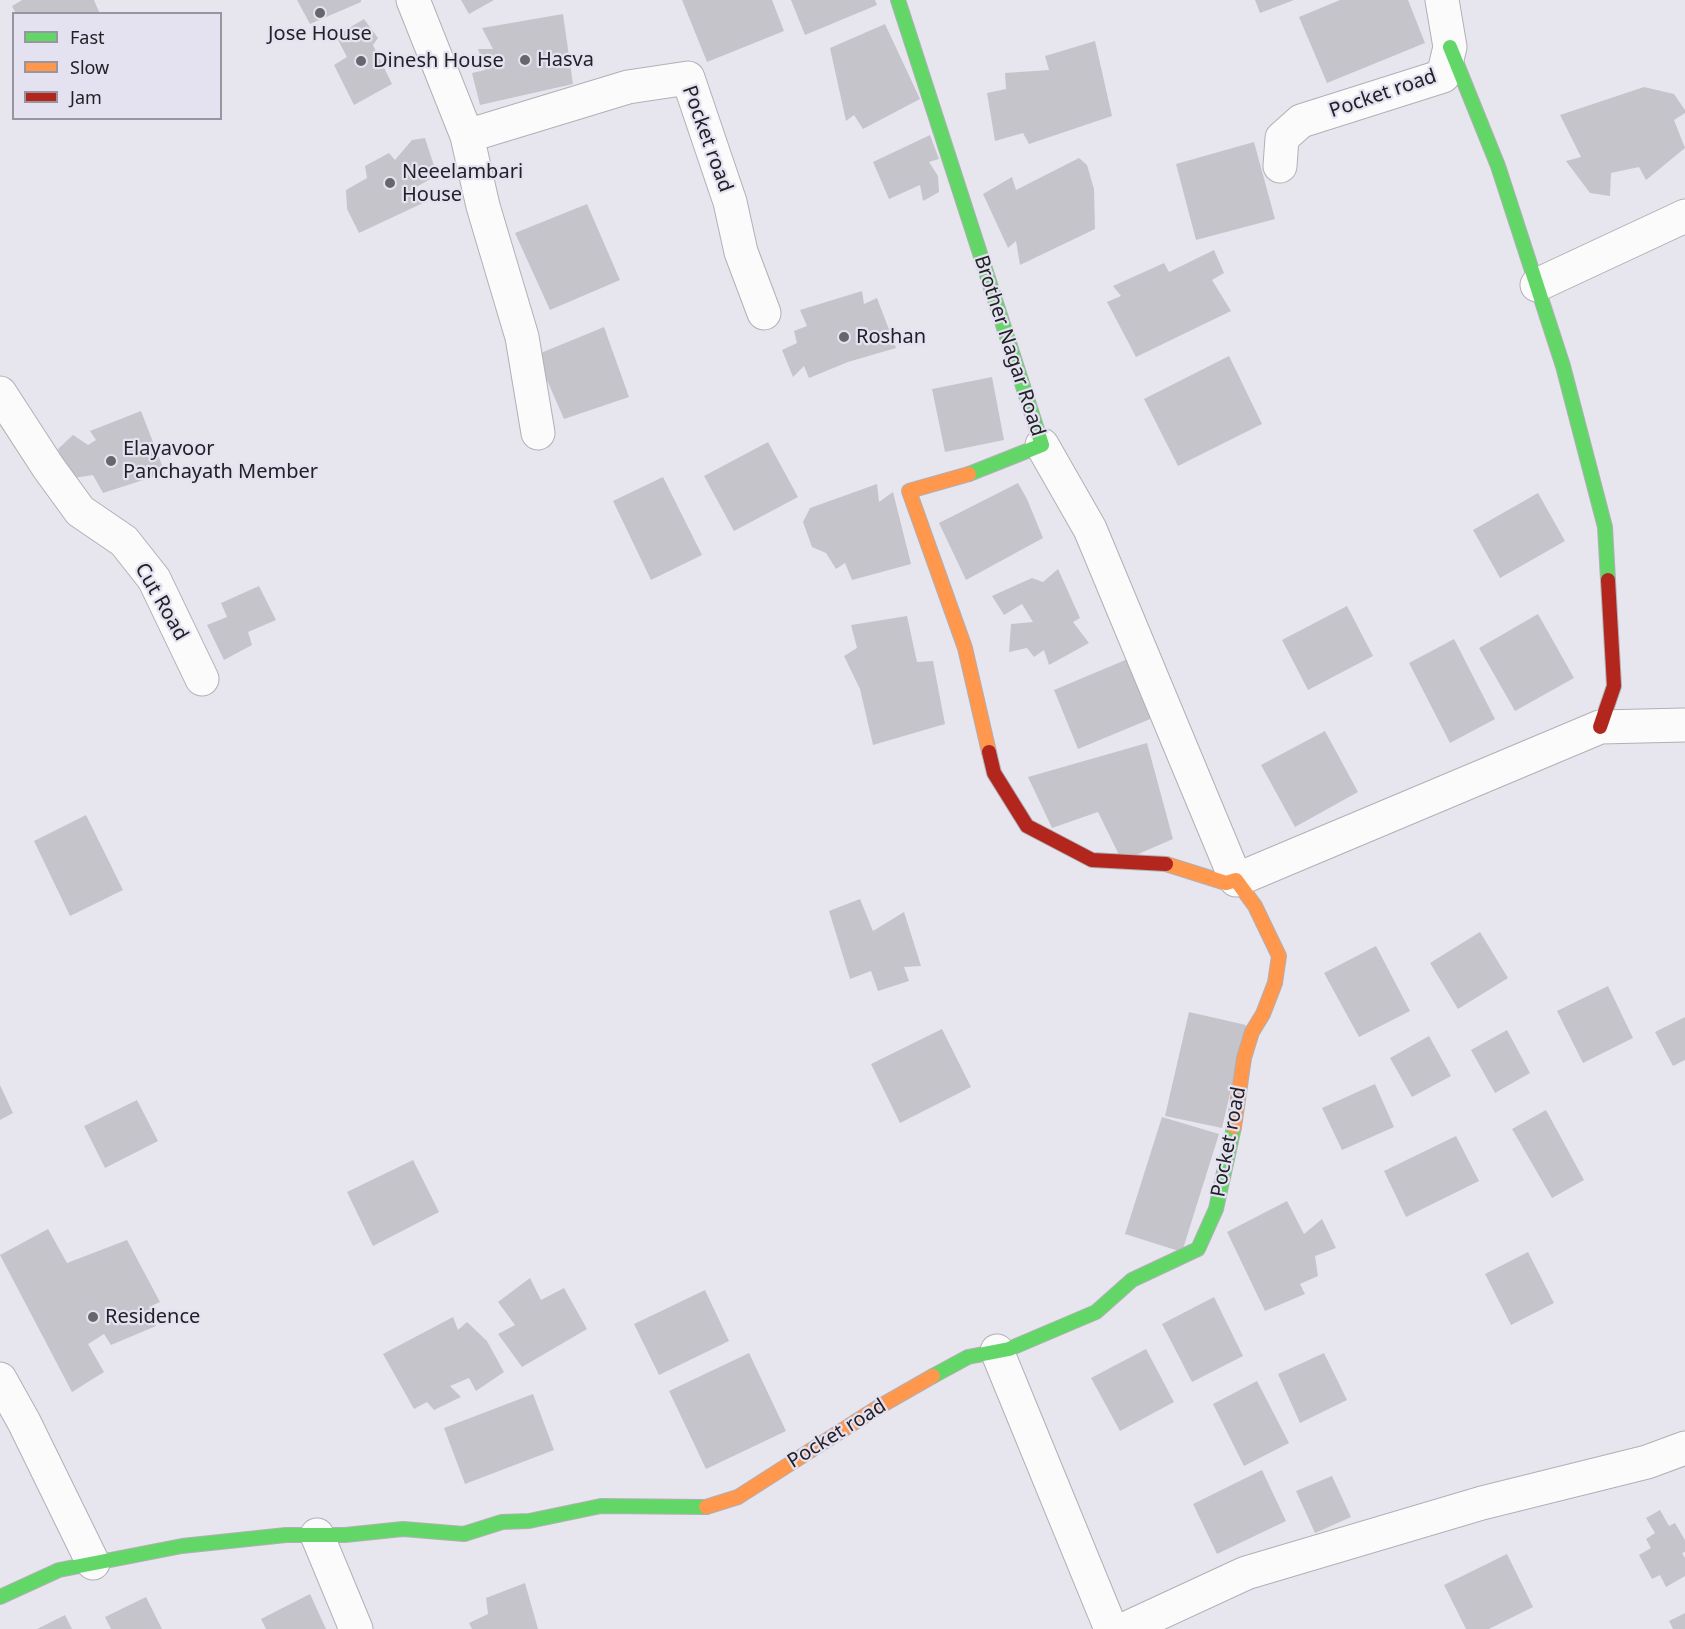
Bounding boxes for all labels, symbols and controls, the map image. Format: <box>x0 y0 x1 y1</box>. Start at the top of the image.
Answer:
marker: Jose House <box>313 6 327 20</box>
legend <box>12 12 222 120</box>
place label: Jose House <box>268 22 372 46</box>
text: Fast <box>70 25 105 49</box>
place label: Hasva <box>537 48 594 72</box>
place label: Dinesh House <box>373 49 504 73</box>
marker: Hasva <box>518 53 532 67</box>
marker: Dinesh House <box>354 54 368 68</box>
text: Slow <box>70 55 109 79</box>
street label: Pocket road <box>1326 64 1440 124</box>
street label: Pocket road <box>677 82 737 196</box>
text: Jam <box>70 85 102 109</box>
place label: Neeelambari House <box>402 160 523 207</box>
marker: Neeelambari House <box>383 176 397 190</box>
street label: Brother Nagar Road <box>968 253 1050 439</box>
place label: Roshan <box>856 325 926 349</box>
marker: Roshan <box>837 330 851 344</box>
place label: Elayavoor Panchayath Member <box>123 437 318 484</box>
marker: Elayavoor Panchayath Member <box>104 454 118 468</box>
street label: Cut Road <box>129 559 193 645</box>
street label: Pocket road <box>1207 1085 1251 1199</box>
place label: Residence <box>105 1305 200 1329</box>
marker: Residence <box>86 1310 100 1324</box>
street label: Pocket road <box>783 1394 891 1474</box>

